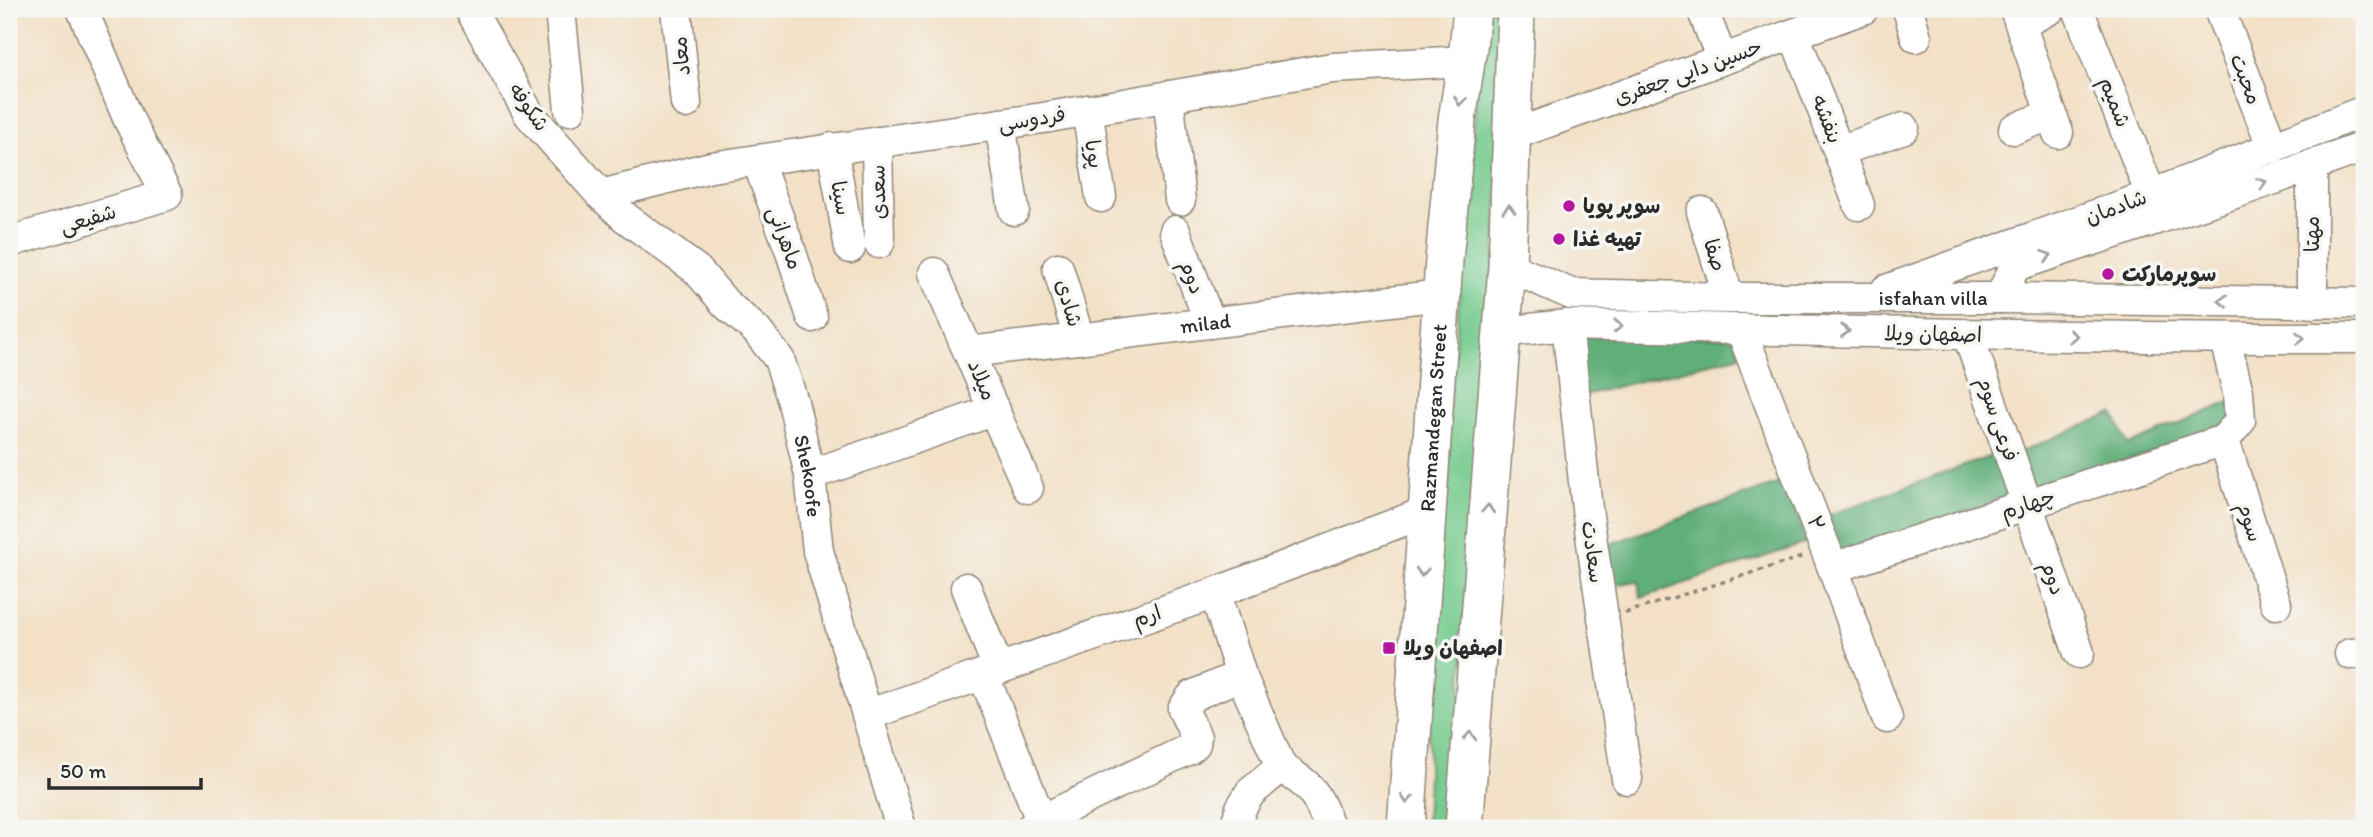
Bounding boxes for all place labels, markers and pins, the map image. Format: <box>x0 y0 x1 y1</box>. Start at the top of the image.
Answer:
place label: سوپر پویا <box>1583 193 1660 219</box>
marker: سوپر پویا <box>1561 198 1577 214</box>
place label: تهیه غذا <box>1573 226 1642 252</box>
marker: تهیه غذا <box>1551 231 1567 247</box>
place label: سوپرمارکت <box>2122 261 2216 287</box>
marker: سوپرمارکت <box>2100 266 2116 282</box>
place label: اصفهان ویلا <box>1403 635 1503 661</box>
marker: اصفهان ویلا <box>1381 640 1397 656</box>

